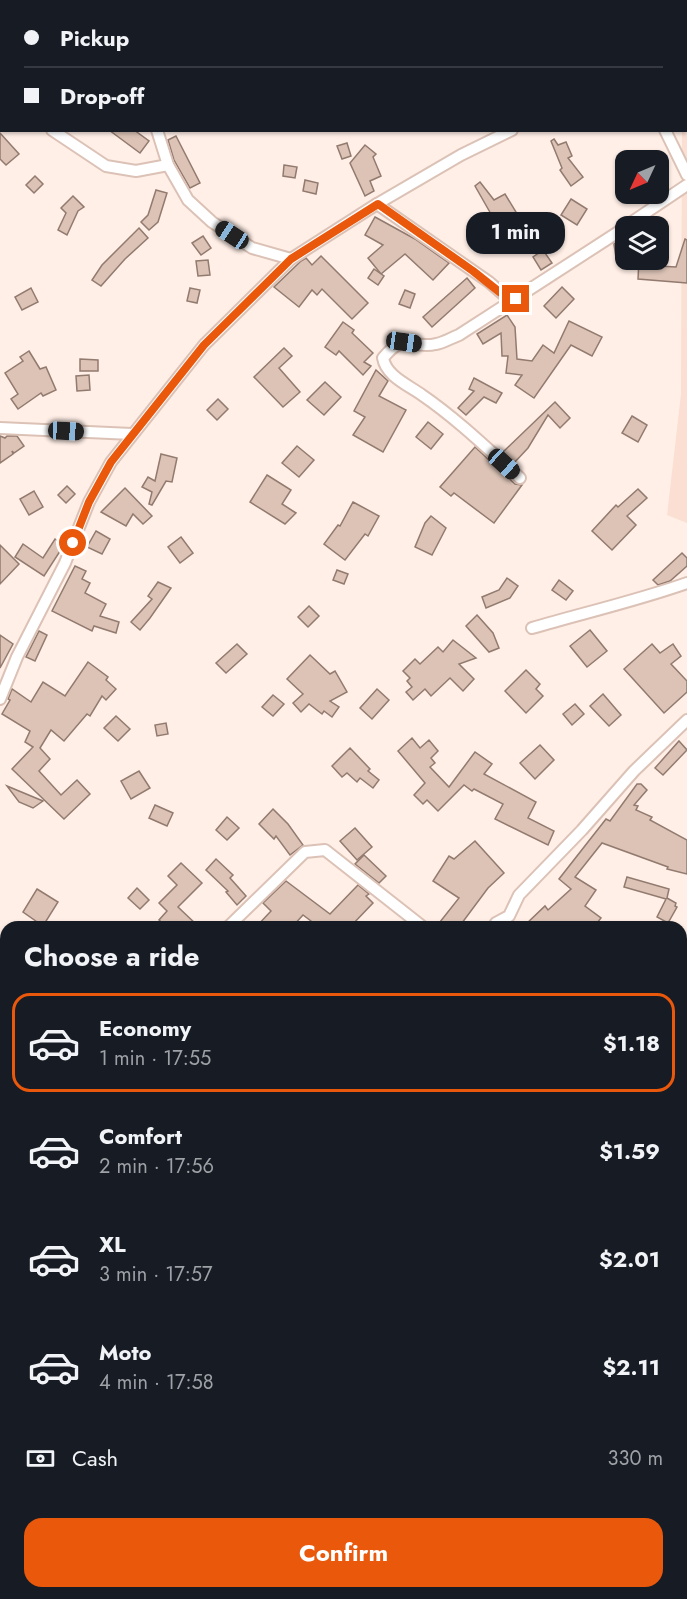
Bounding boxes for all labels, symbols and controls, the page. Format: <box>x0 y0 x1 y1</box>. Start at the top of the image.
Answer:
text: Pickup <box>60 22 129 54</box>
text: Drop-off <box>60 80 144 112</box>
north arrow <box>615 150 669 204</box>
map controls <box>615 150 669 270</box>
callout: 1 min <box>466 212 566 254</box>
button: layers <box>615 216 669 270</box>
car <box>212 218 252 252</box>
text: 1 min <box>491 218 540 247</box>
route end <box>502 285 529 312</box>
car <box>385 331 423 353</box>
car <box>48 421 84 441</box>
car <box>485 445 523 483</box>
route start <box>59 529 86 556</box>
text: Choose a ride <box>24 937 199 976</box>
text: Economy <box>99 1012 191 1044</box>
icon: car <box>27 1016 81 1070</box>
text: $1.18 <box>603 1027 660 1059</box>
text: 1 min · 17:55 <box>99 1044 211 1073</box>
text: Comfort <box>99 1120 182 1152</box>
icon: car <box>27 1124 81 1178</box>
text: $1.59 <box>599 1135 660 1167</box>
text: 2 min · 17:56 <box>99 1152 214 1181</box>
text: XL <box>99 1228 126 1260</box>
icon: car <box>27 1232 81 1286</box>
text: $2.01 <box>599 1243 660 1275</box>
text: 3 min · 17:57 <box>99 1260 213 1289</box>
text: Moto <box>99 1336 152 1368</box>
icon: car <box>27 1340 81 1394</box>
text: $2.11 <box>602 1351 660 1383</box>
text: 4 min · 17:58 <box>99 1368 214 1397</box>
icon: cash <box>24 1442 57 1475</box>
text: Cash <box>72 1442 118 1474</box>
text: 330 m <box>608 1444 663 1473</box>
button: Confirm <box>24 1518 663 1587</box>

